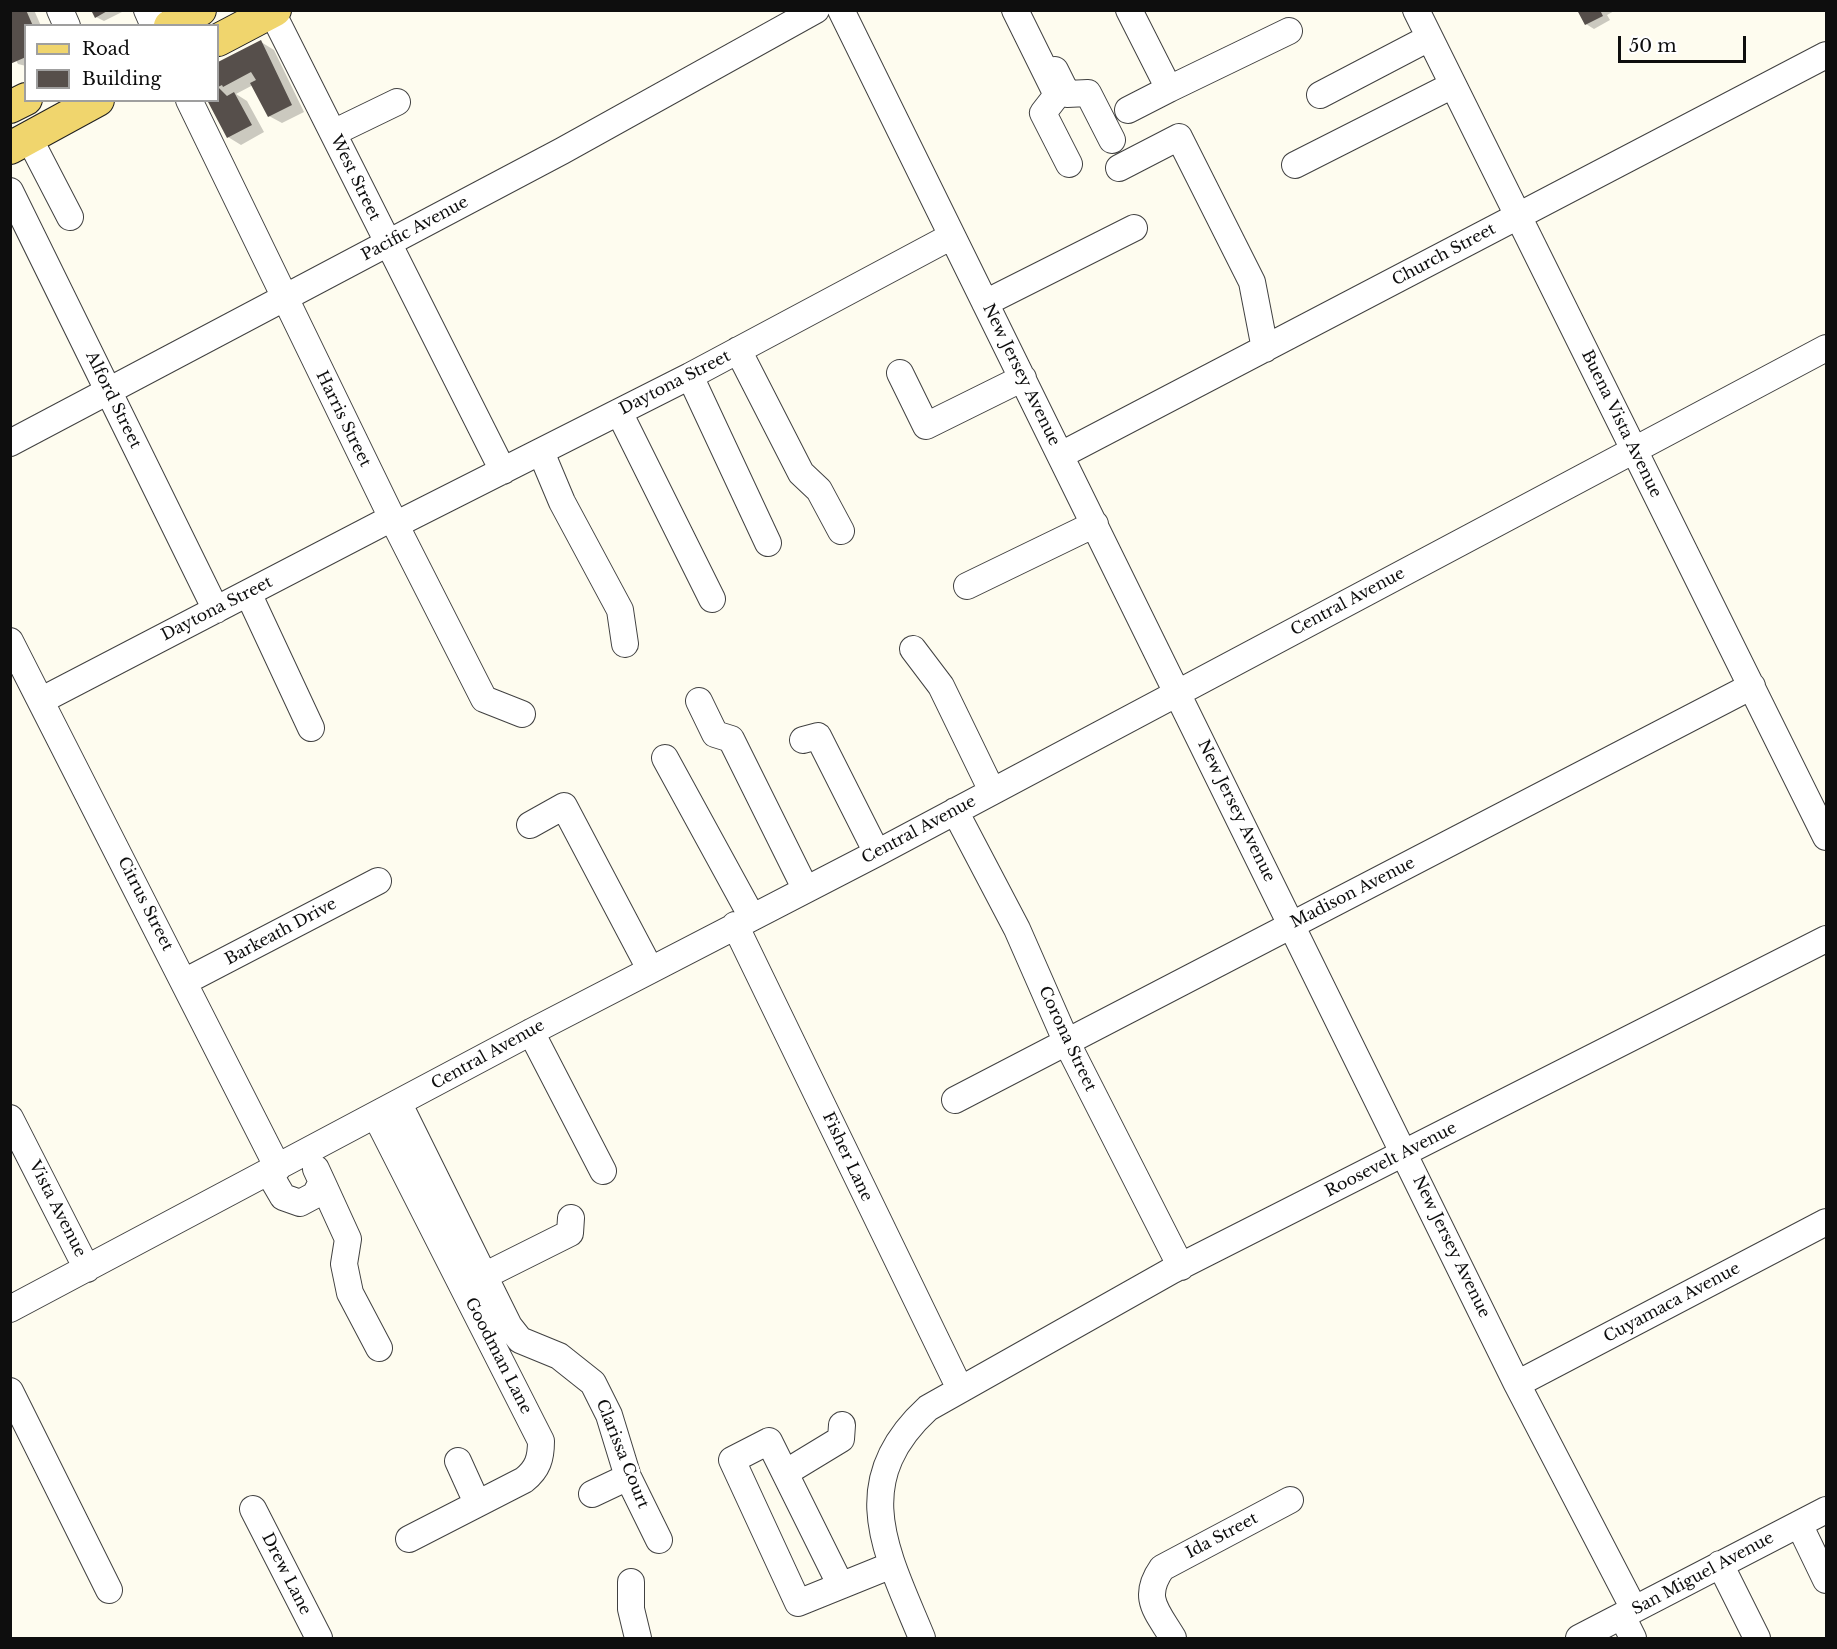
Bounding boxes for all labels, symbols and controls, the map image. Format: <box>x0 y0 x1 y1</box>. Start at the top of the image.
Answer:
legend <box>24 24 219 102</box>
scale bar <box>1621 24 1748 62</box>
text: 50 m <box>1629 35 1677 57</box>
text: Road <box>82 38 130 60</box>
text: Building <box>82 68 161 90</box>
street label: West Street <box>326 132 384 224</box>
street label: Pacific Avenue <box>358 193 472 265</box>
street label: Church Street <box>1389 220 1499 290</box>
street label: New Jersey Avenue <box>978 301 1064 449</box>
street label: Daytona Street <box>616 347 734 419</box>
street label: Buena Vista Avenue <box>1577 347 1665 501</box>
street label: Alford Street <box>81 348 145 452</box>
street label: Harris Street <box>311 368 375 470</box>
street label: Central Avenue <box>1288 564 1408 640</box>
street label: Daytona Street <box>158 573 276 645</box>
street label: New Jersey Avenue <box>1193 737 1279 885</box>
street label: Central Avenue <box>859 792 979 868</box>
street label: Madison Avenue <box>1288 853 1418 933</box>
street label: Citrus Street <box>113 854 177 954</box>
street label: Barkeath Drive <box>222 895 340 969</box>
street label: Corona Street <box>1034 983 1100 1095</box>
street label: Central Avenue <box>428 1016 548 1094</box>
street label: Fisher Lane <box>818 1109 876 1205</box>
street label: Roosevelt Avenue <box>1322 1119 1460 1201</box>
street label: Vista Avenue <box>24 1158 90 1260</box>
street label: New Jersey Avenue <box>1408 1173 1494 1321</box>
street label: Cuyamaca Avenue <box>1601 1259 1743 1347</box>
street label: Goodman Lane <box>460 1295 536 1417</box>
street label: Clarissa Court <box>591 1397 653 1511</box>
street label: Ida Street <box>1183 1509 1261 1563</box>
street label: San Miguel Avenue <box>1629 1528 1777 1620</box>
street label: Drew Lane <box>257 1530 315 1618</box>

